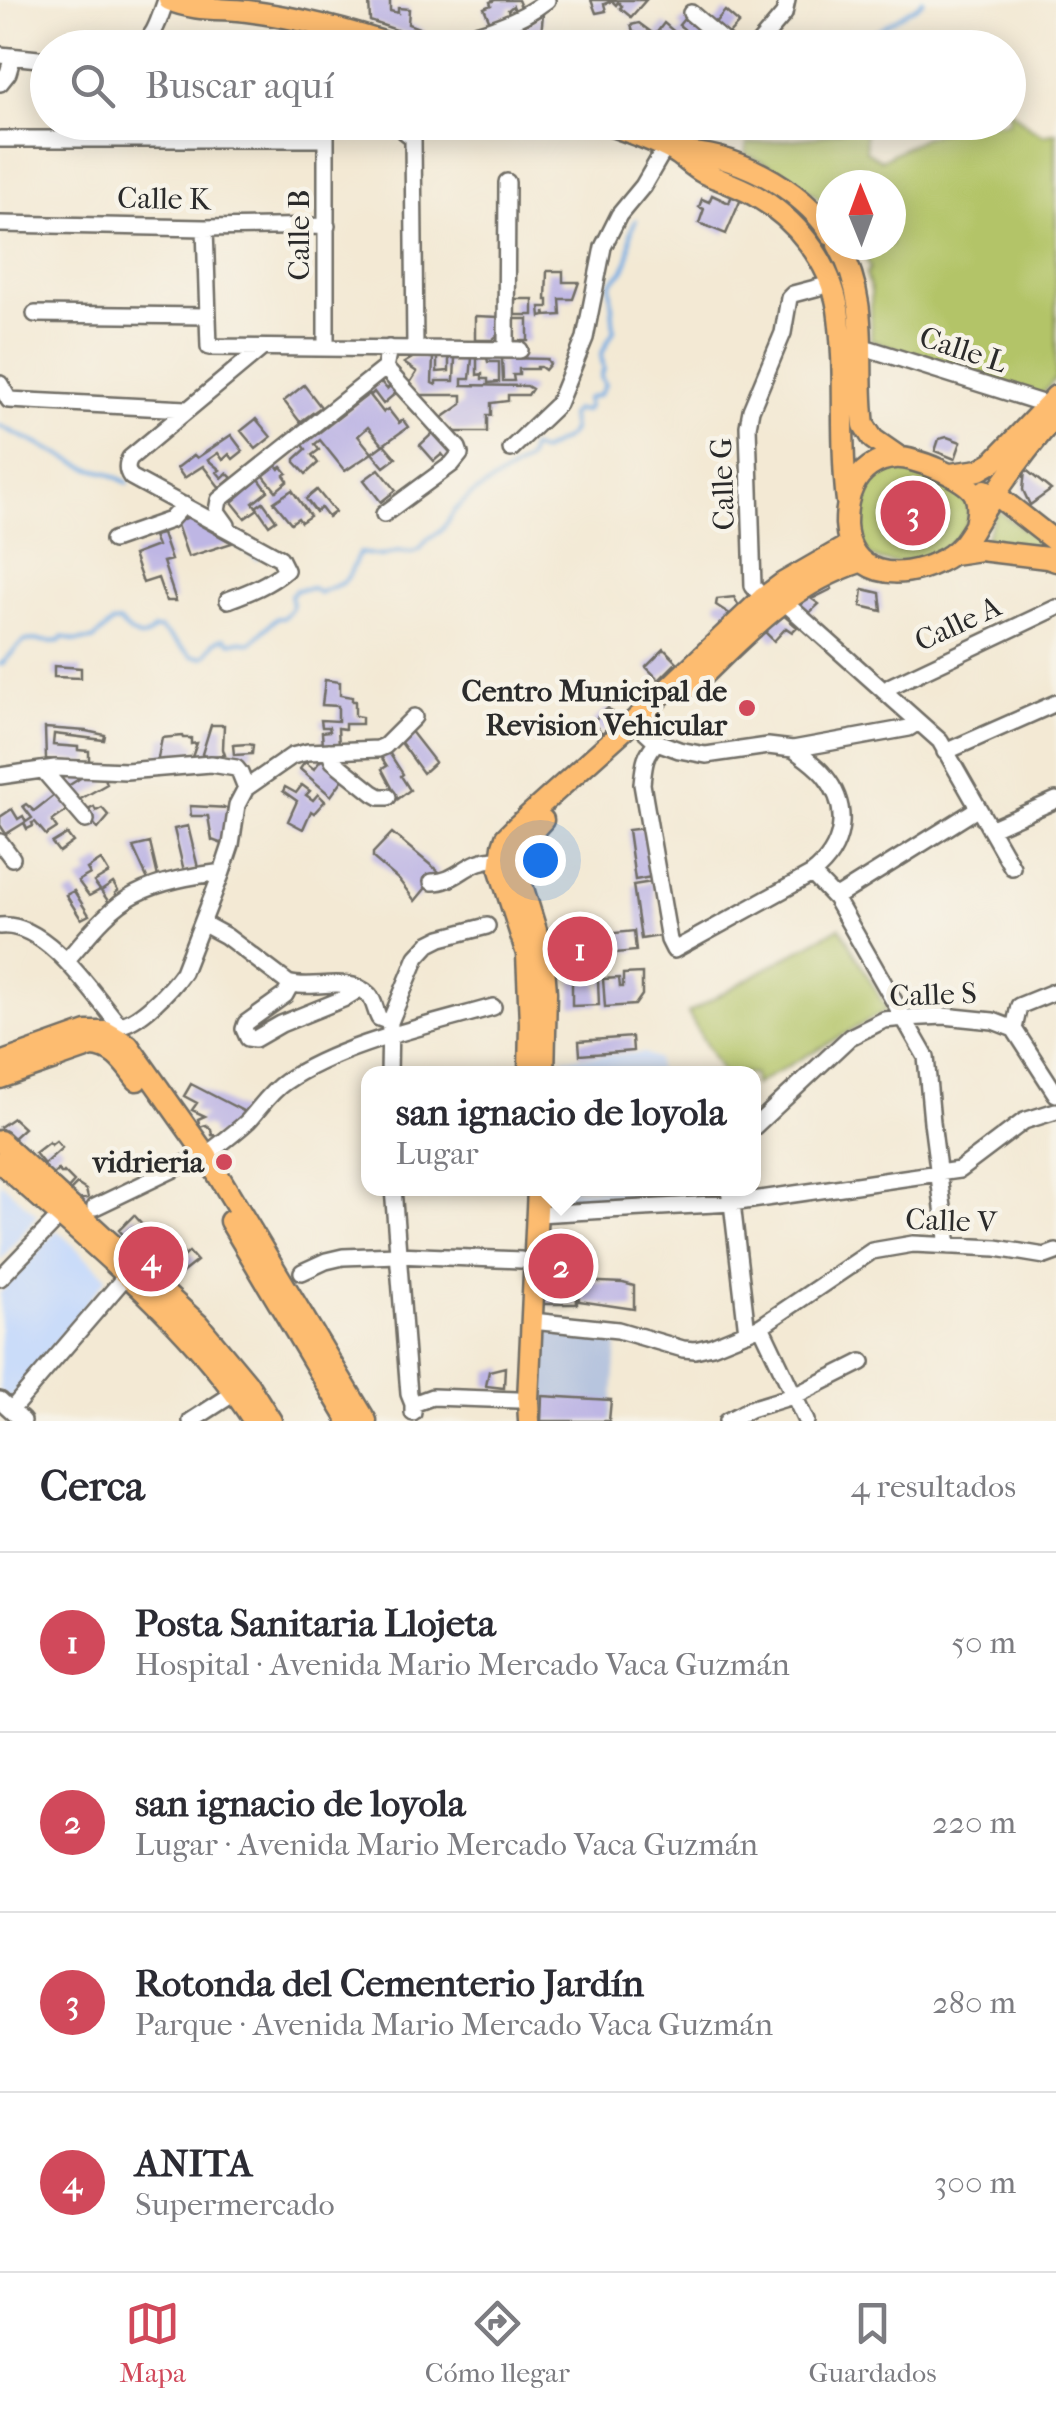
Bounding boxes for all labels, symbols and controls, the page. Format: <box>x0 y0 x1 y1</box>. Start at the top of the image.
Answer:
search box <box>30 30 1026 140</box>
icon: search <box>65 58 120 113</box>
text: Buscar aquí <box>145 63 334 108</box>
north arrow <box>816 170 906 260</box>
street label: Calle K <box>117 181 212 217</box>
street label: Calle B <box>282 189 317 281</box>
street label: Calle L <box>915 319 1011 381</box>
street label: Calle G <box>704 437 742 531</box>
pin: 3 <box>880 476 946 550</box>
street label: Calle A <box>909 589 1007 659</box>
place label: Centro Municipal de Revision Vehicular <box>462 674 728 743</box>
marker: Centro Municipal de Revision Vehicular <box>736 697 758 719</box>
your location <box>515 835 566 886</box>
pin: 1 <box>548 912 612 986</box>
street label: Calle S <box>889 976 977 1014</box>
popup <box>361 1066 761 1196</box>
text: san ignacio de loyola <box>396 1090 726 1135</box>
text: Lugar <box>396 1135 479 1172</box>
place label: vidrieria <box>91 1145 205 1180</box>
marker: vidrieria <box>213 1151 235 1173</box>
street label: Calle V <box>905 1202 999 1240</box>
pin: 4 <box>118 1222 184 1296</box>
pin: 2 <box>528 1228 594 1304</box>
text: Cerca <box>40 1462 145 1511</box>
text: 4 resultados <box>851 1468 1016 1505</box>
text: Posta Sanitaria Llojeta <box>135 1601 496 1646</box>
text: 1 <box>67 1624 78 1661</box>
text: 50 m <box>951 1624 1016 1661</box>
text: Hospital · Avenida Mario Mercado Vaca Guzmán <box>135 1646 790 1683</box>
text: san ignacio de loyola <box>135 1781 466 1826</box>
text: 2 <box>64 1804 81 1841</box>
text: 220 m <box>932 1804 1016 1841</box>
text: Lugar · Avenida Mario Mercado Vaca Guzmán <box>135 1826 758 1863</box>
text: Rotonda del Cementerio Jardín <box>135 1961 644 2006</box>
text: 3 <box>66 1984 79 2021</box>
text: 280 m <box>932 1984 1016 2021</box>
text: Parque · Avenida Mario Mercado Vaca Guzmán <box>135 2006 773 2043</box>
text: ANITA <box>135 2141 253 2186</box>
text: 4 <box>63 2164 82 2201</box>
text: 300 m <box>934 2164 1016 2201</box>
text: Supermercado <box>135 2186 335 2223</box>
tab: Mapa <box>119 2296 186 2389</box>
tab: Cómo llegar <box>425 2296 570 2389</box>
tab: Guardados <box>808 2296 937 2389</box>

